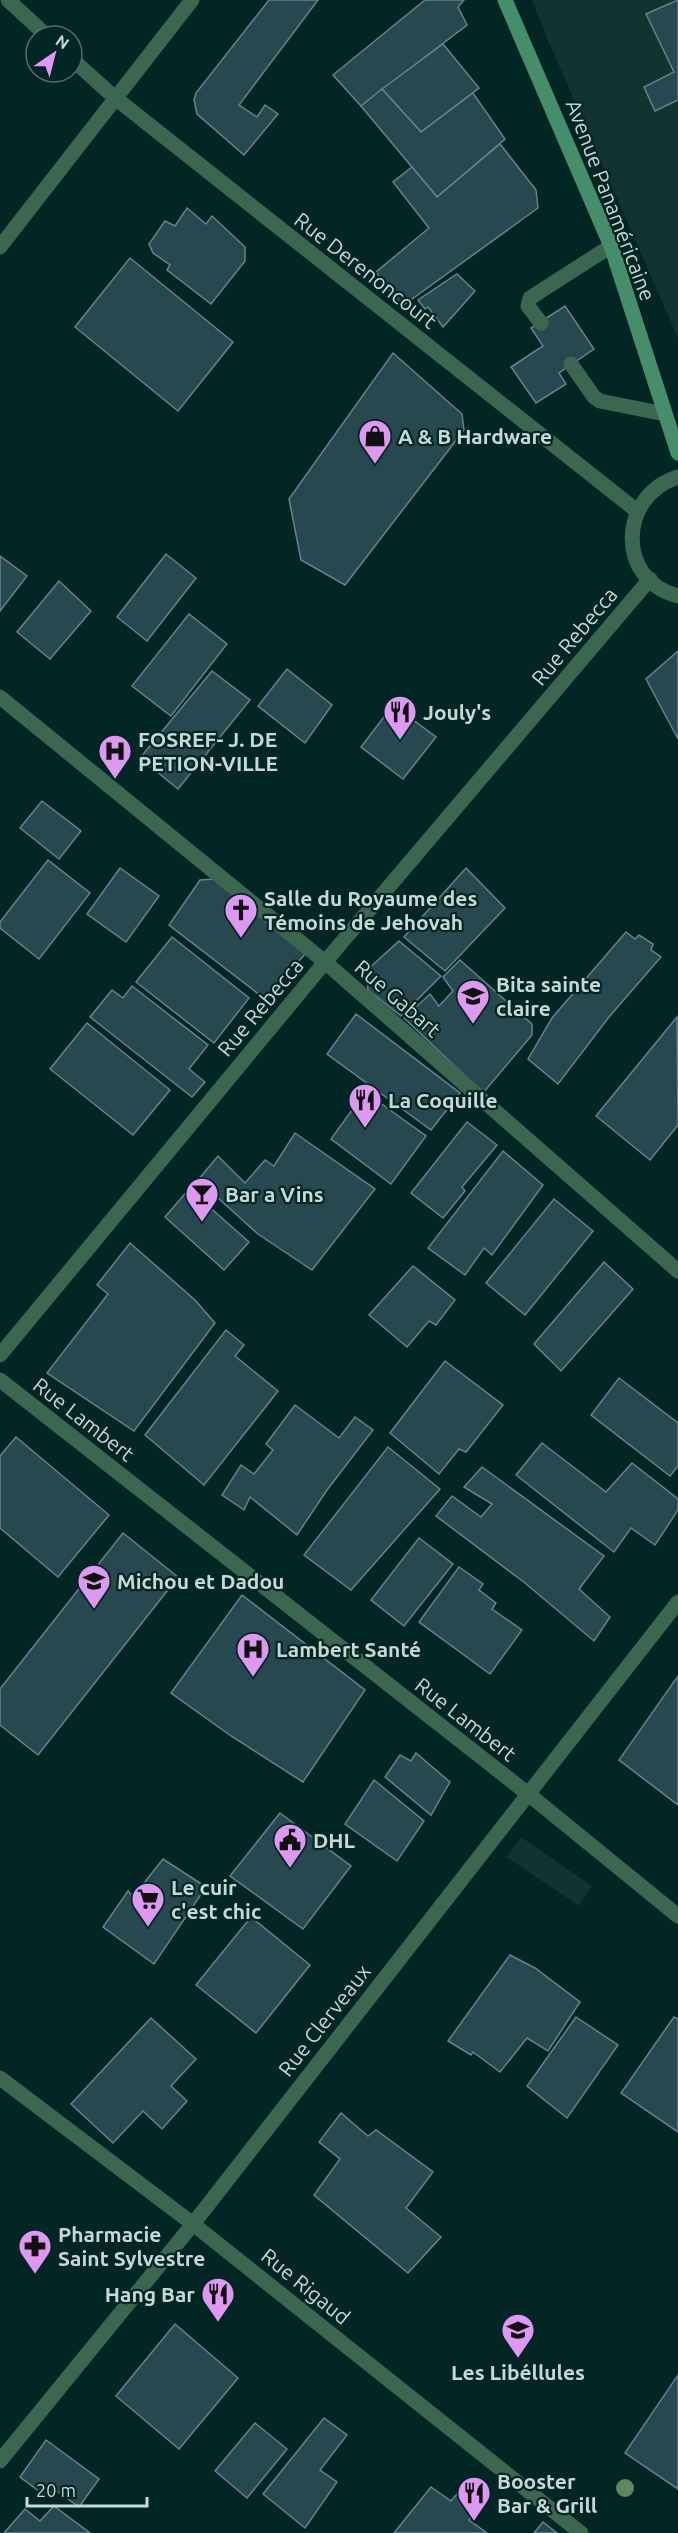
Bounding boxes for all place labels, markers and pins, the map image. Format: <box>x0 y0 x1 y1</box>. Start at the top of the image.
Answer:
shop icon: A & B Hardware <box>357 418 393 465</box>
place label: A & B Hardware <box>398 424 552 448</box>
restaurant icon: Jouly's <box>382 694 418 741</box>
place label: Jouly's <box>423 700 491 724</box>
place label: FOSREF- J. DE PETION-VILLE <box>138 727 278 775</box>
hospital icon: FOSREF- J. DE PETION-VILLE <box>97 733 133 780</box>
place label: Salle du Royaume des Témoins de Jehovah <box>264 886 477 934</box>
church icon: Salle du Royaume des Témoins de Jehovah <box>223 892 259 939</box>
place label: Bita sainte claire <box>496 972 601 1020</box>
school or university icon: Bita sainte claire <box>455 978 491 1025</box>
restaurant icon: La Coquille <box>347 1082 383 1129</box>
place label: La Coquille <box>388 1088 498 1112</box>
bar icon: Bar a Vins <box>184 1176 220 1223</box>
place label: Bar a Vins <box>225 1182 324 1206</box>
school or university icon: Michou et Dadou <box>76 1563 112 1610</box>
place label: Michou et Dadou <box>117 1569 284 1593</box>
hospital icon: Lambert Santé <box>235 1631 271 1678</box>
place label: Lambert Santé <box>276 1637 421 1661</box>
public building icon: DHL <box>272 1822 308 1869</box>
place label: DHL <box>313 1828 356 1852</box>
place label: Le cuir c'est chic <box>171 1875 261 1923</box>
supermarket icon: Le cuir c'est chic <box>130 1881 166 1928</box>
place label: Pharmacie Saint Sylvestre <box>58 2222 205 2270</box>
pharmacy icon: Pharmacie Saint Sylvestre <box>17 2228 53 2275</box>
restaurant icon: Hang Bar <box>200 2276 236 2323</box>
place label: Hang Bar <box>105 2282 195 2306</box>
school or university icon: Les Libéllules <box>500 2312 536 2359</box>
place label: Les Libéllules <box>451 2360 585 2384</box>
place label: Booster Bar & Grill <box>497 2469 597 2517</box>
restaurant icon: Booster Bar & Grill <box>456 2475 492 2522</box>

